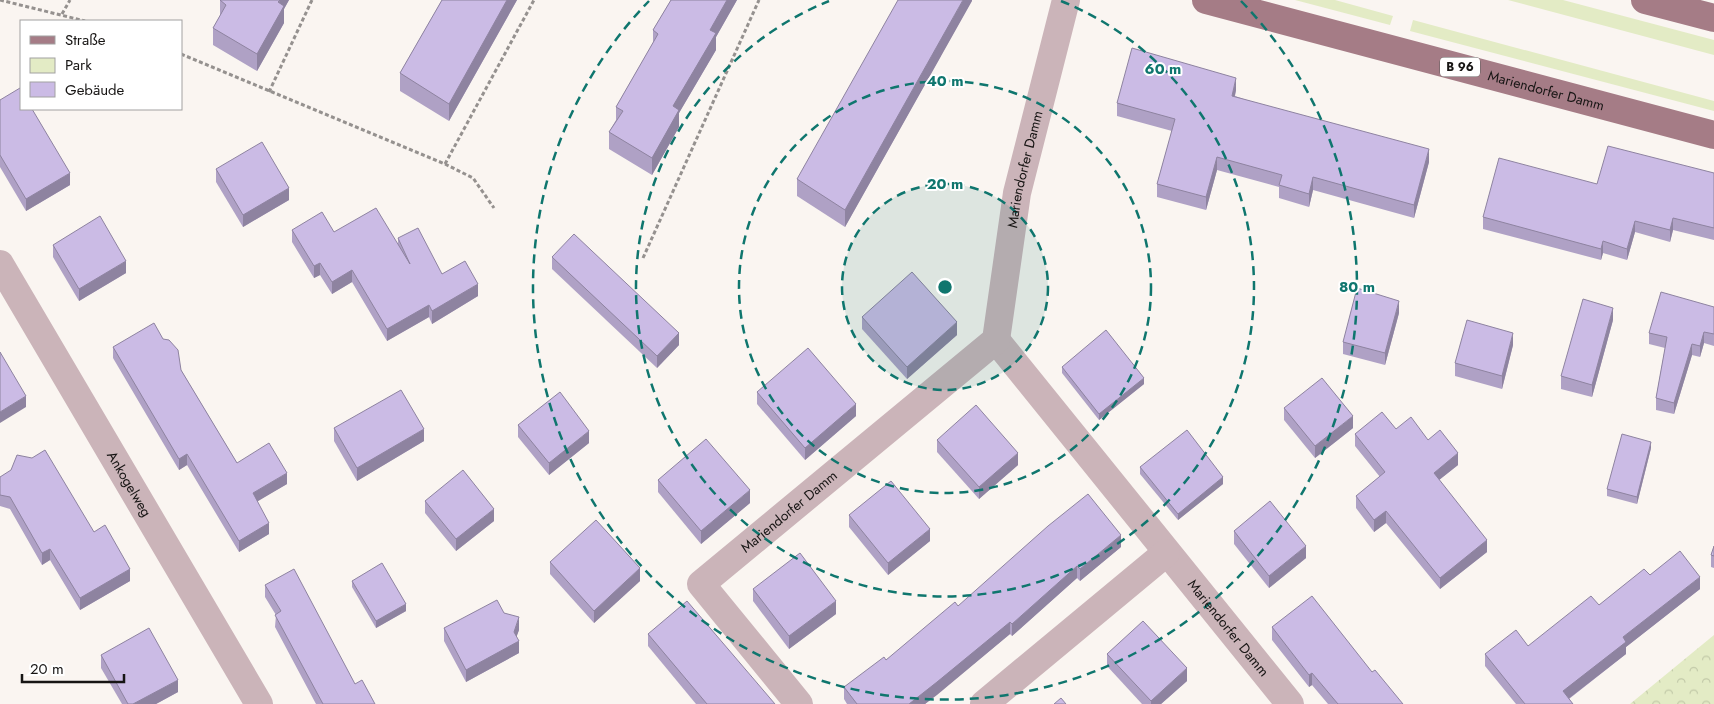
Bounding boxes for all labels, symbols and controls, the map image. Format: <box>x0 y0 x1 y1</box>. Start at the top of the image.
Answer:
legend <box>20 20 182 110</box>
text: Straße <box>65 29 106 51</box>
text: Park <box>65 54 92 76</box>
text: 60 m <box>1145 58 1181 80</box>
road number: B 96 <box>1440 58 1480 76</box>
street label: Mariendorfer Damm <box>1486 65 1607 115</box>
text: 40 m <box>926 70 964 92</box>
text: Gebäude <box>65 79 125 101</box>
street label: Mariendorfer Damm <box>1002 108 1048 229</box>
text: 20 m <box>927 173 963 195</box>
text: 80 m <box>1339 276 1375 298</box>
centre of rings <box>936 278 954 296</box>
street label: Ankogelweg <box>102 447 157 520</box>
street label: Mariendorfer Damm <box>736 465 841 557</box>
street label: Mariendorfer Damm <box>1183 575 1274 681</box>
scale bar <box>22 652 125 684</box>
text: 20 m <box>30 658 64 680</box>

